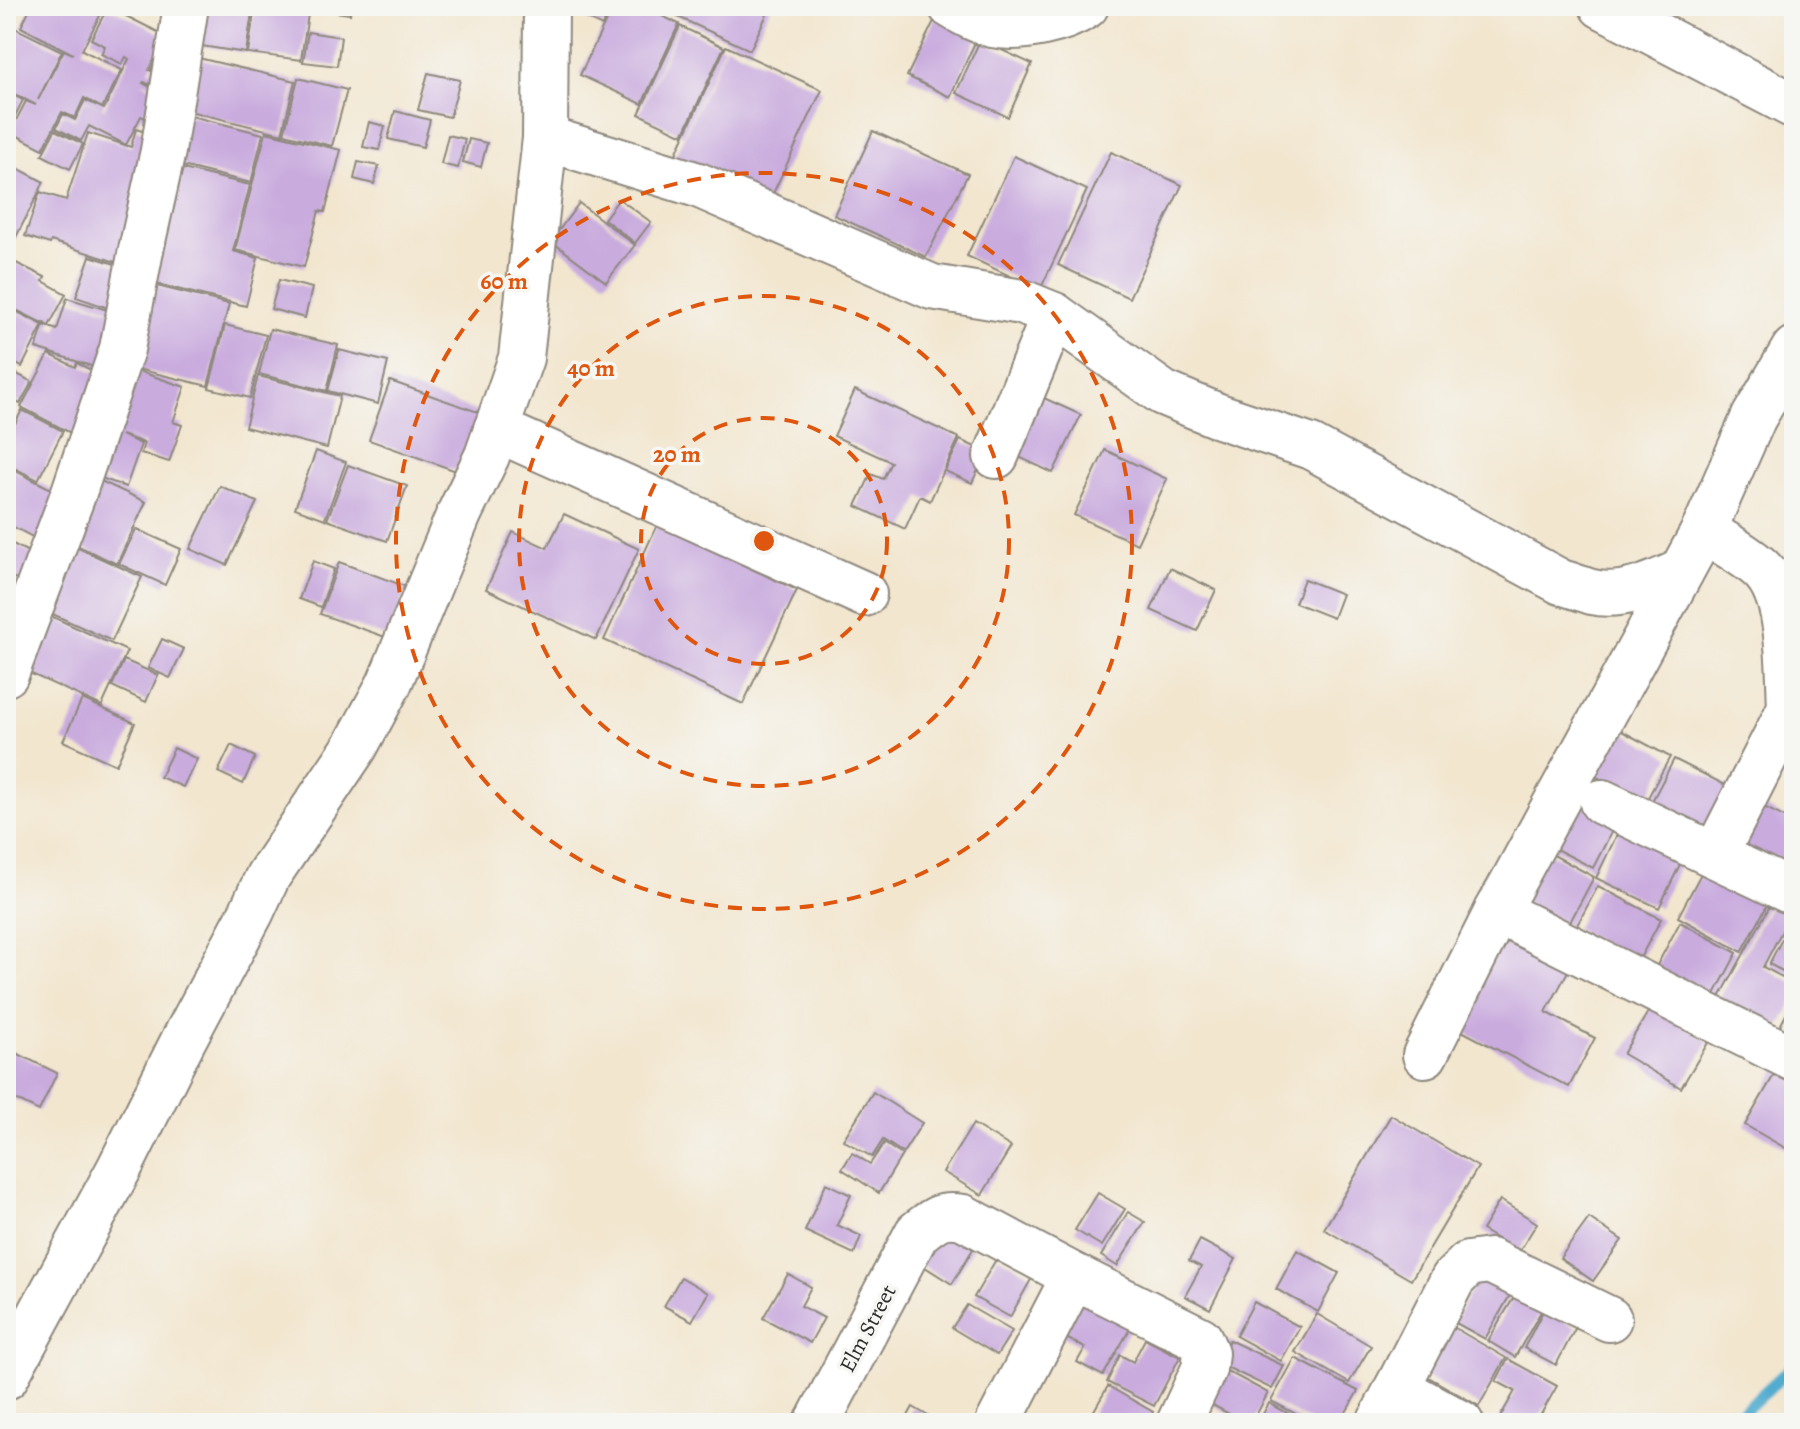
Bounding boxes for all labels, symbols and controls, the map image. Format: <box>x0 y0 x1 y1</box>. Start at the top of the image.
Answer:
text: 60 m <box>480 265 528 297</box>
text: 40 m <box>567 352 615 384</box>
text: 20 m <box>653 438 701 470</box>
centre of rings <box>750 527 778 555</box>
street label: Elm Street <box>832 1279 903 1378</box>

